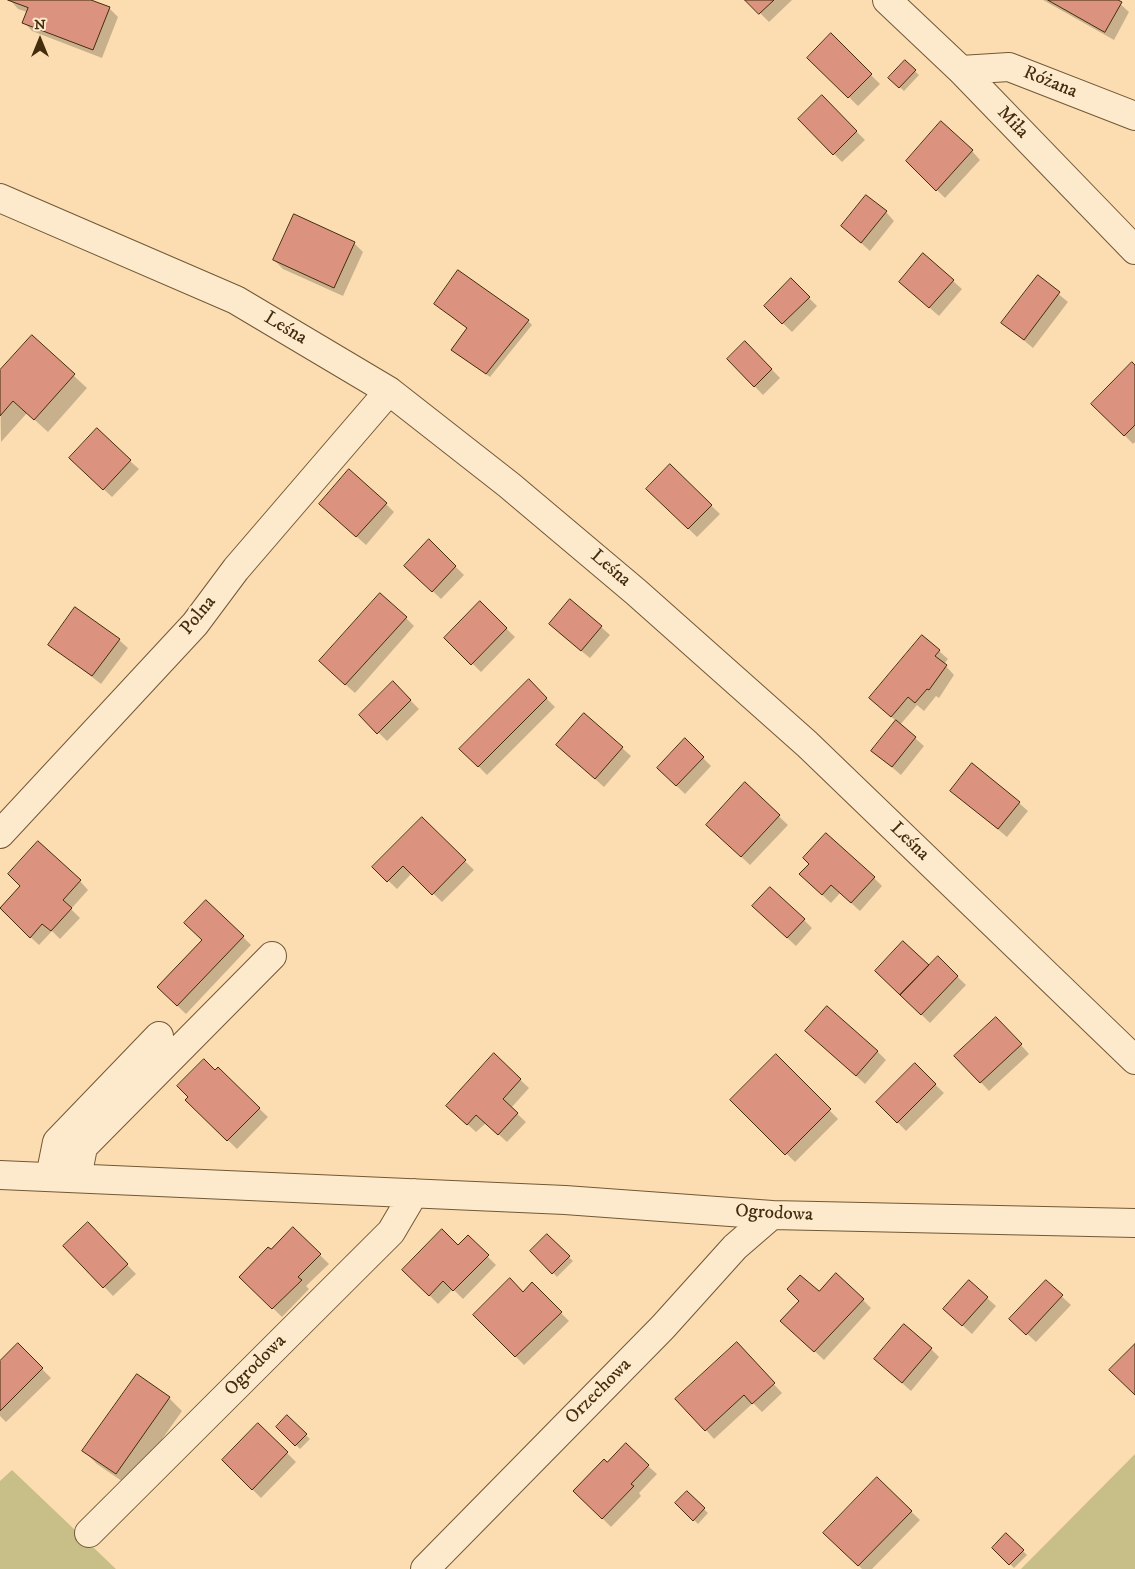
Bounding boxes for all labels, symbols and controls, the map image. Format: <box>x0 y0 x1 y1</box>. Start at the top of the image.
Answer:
north arrow <box>15 15 65 65</box>
text: N <box>34 16 46 34</box>
street label: Różana <box>1020 62 1080 104</box>
street label: Miła <box>991 102 1033 144</box>
street label: Leśna <box>259 307 311 351</box>
street label: Leśna <box>585 546 635 592</box>
street label: Polna <box>176 592 222 640</box>
street label: Leśna <box>885 818 933 866</box>
street label: Ogrodowa <box>734 1201 814 1227</box>
street label: Ogrodowa <box>220 1330 292 1402</box>
street label: Orzechowa <box>561 1354 637 1430</box>

